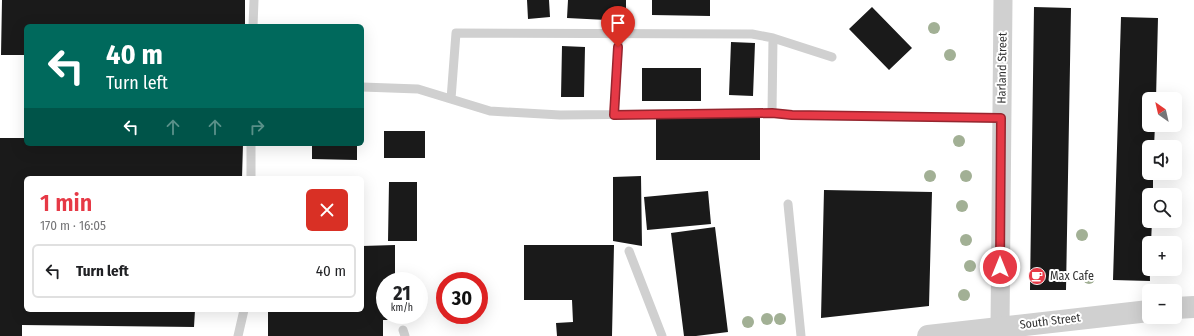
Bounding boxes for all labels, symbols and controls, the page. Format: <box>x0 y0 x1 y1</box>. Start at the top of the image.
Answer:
pin <box>601 6 635 47</box>
icon: arrive <box>607 12 629 34</box>
street label: Harland Street <box>994 32 1010 104</box>
text: 40 m <box>106 38 163 71</box>
icon: left <box>40 40 92 92</box>
text: Turn left <box>106 72 168 94</box>
north arrow <box>1142 92 1182 132</box>
map controls <box>1142 92 1182 324</box>
icon: left <box>120 116 142 138</box>
icon: ahead <box>162 116 184 138</box>
icon: ahead <box>204 116 226 138</box>
icon: right <box>246 116 268 138</box>
button: sound <box>1142 140 1182 180</box>
button: search <box>1142 188 1182 228</box>
text: 1 min <box>40 189 92 217</box>
button: close <box>306 189 348 231</box>
text: 170 m · 16:05 <box>40 218 106 233</box>
button: + <box>1142 236 1182 276</box>
position arrow <box>979 246 1021 288</box>
icon: left <box>42 260 64 282</box>
text: Turn left <box>76 262 129 280</box>
text: 40 m <box>316 262 346 280</box>
cafe icon: Max Cafe <box>1027 266 1047 286</box>
place label: Max Cafe <box>1050 269 1094 283</box>
speed limit sign: 30 <box>436 272 488 324</box>
text: 21 <box>393 281 411 305</box>
button: − <box>1142 284 1182 324</box>
text: km/h <box>391 302 413 314</box>
street label: South Street <box>1019 310 1081 332</box>

